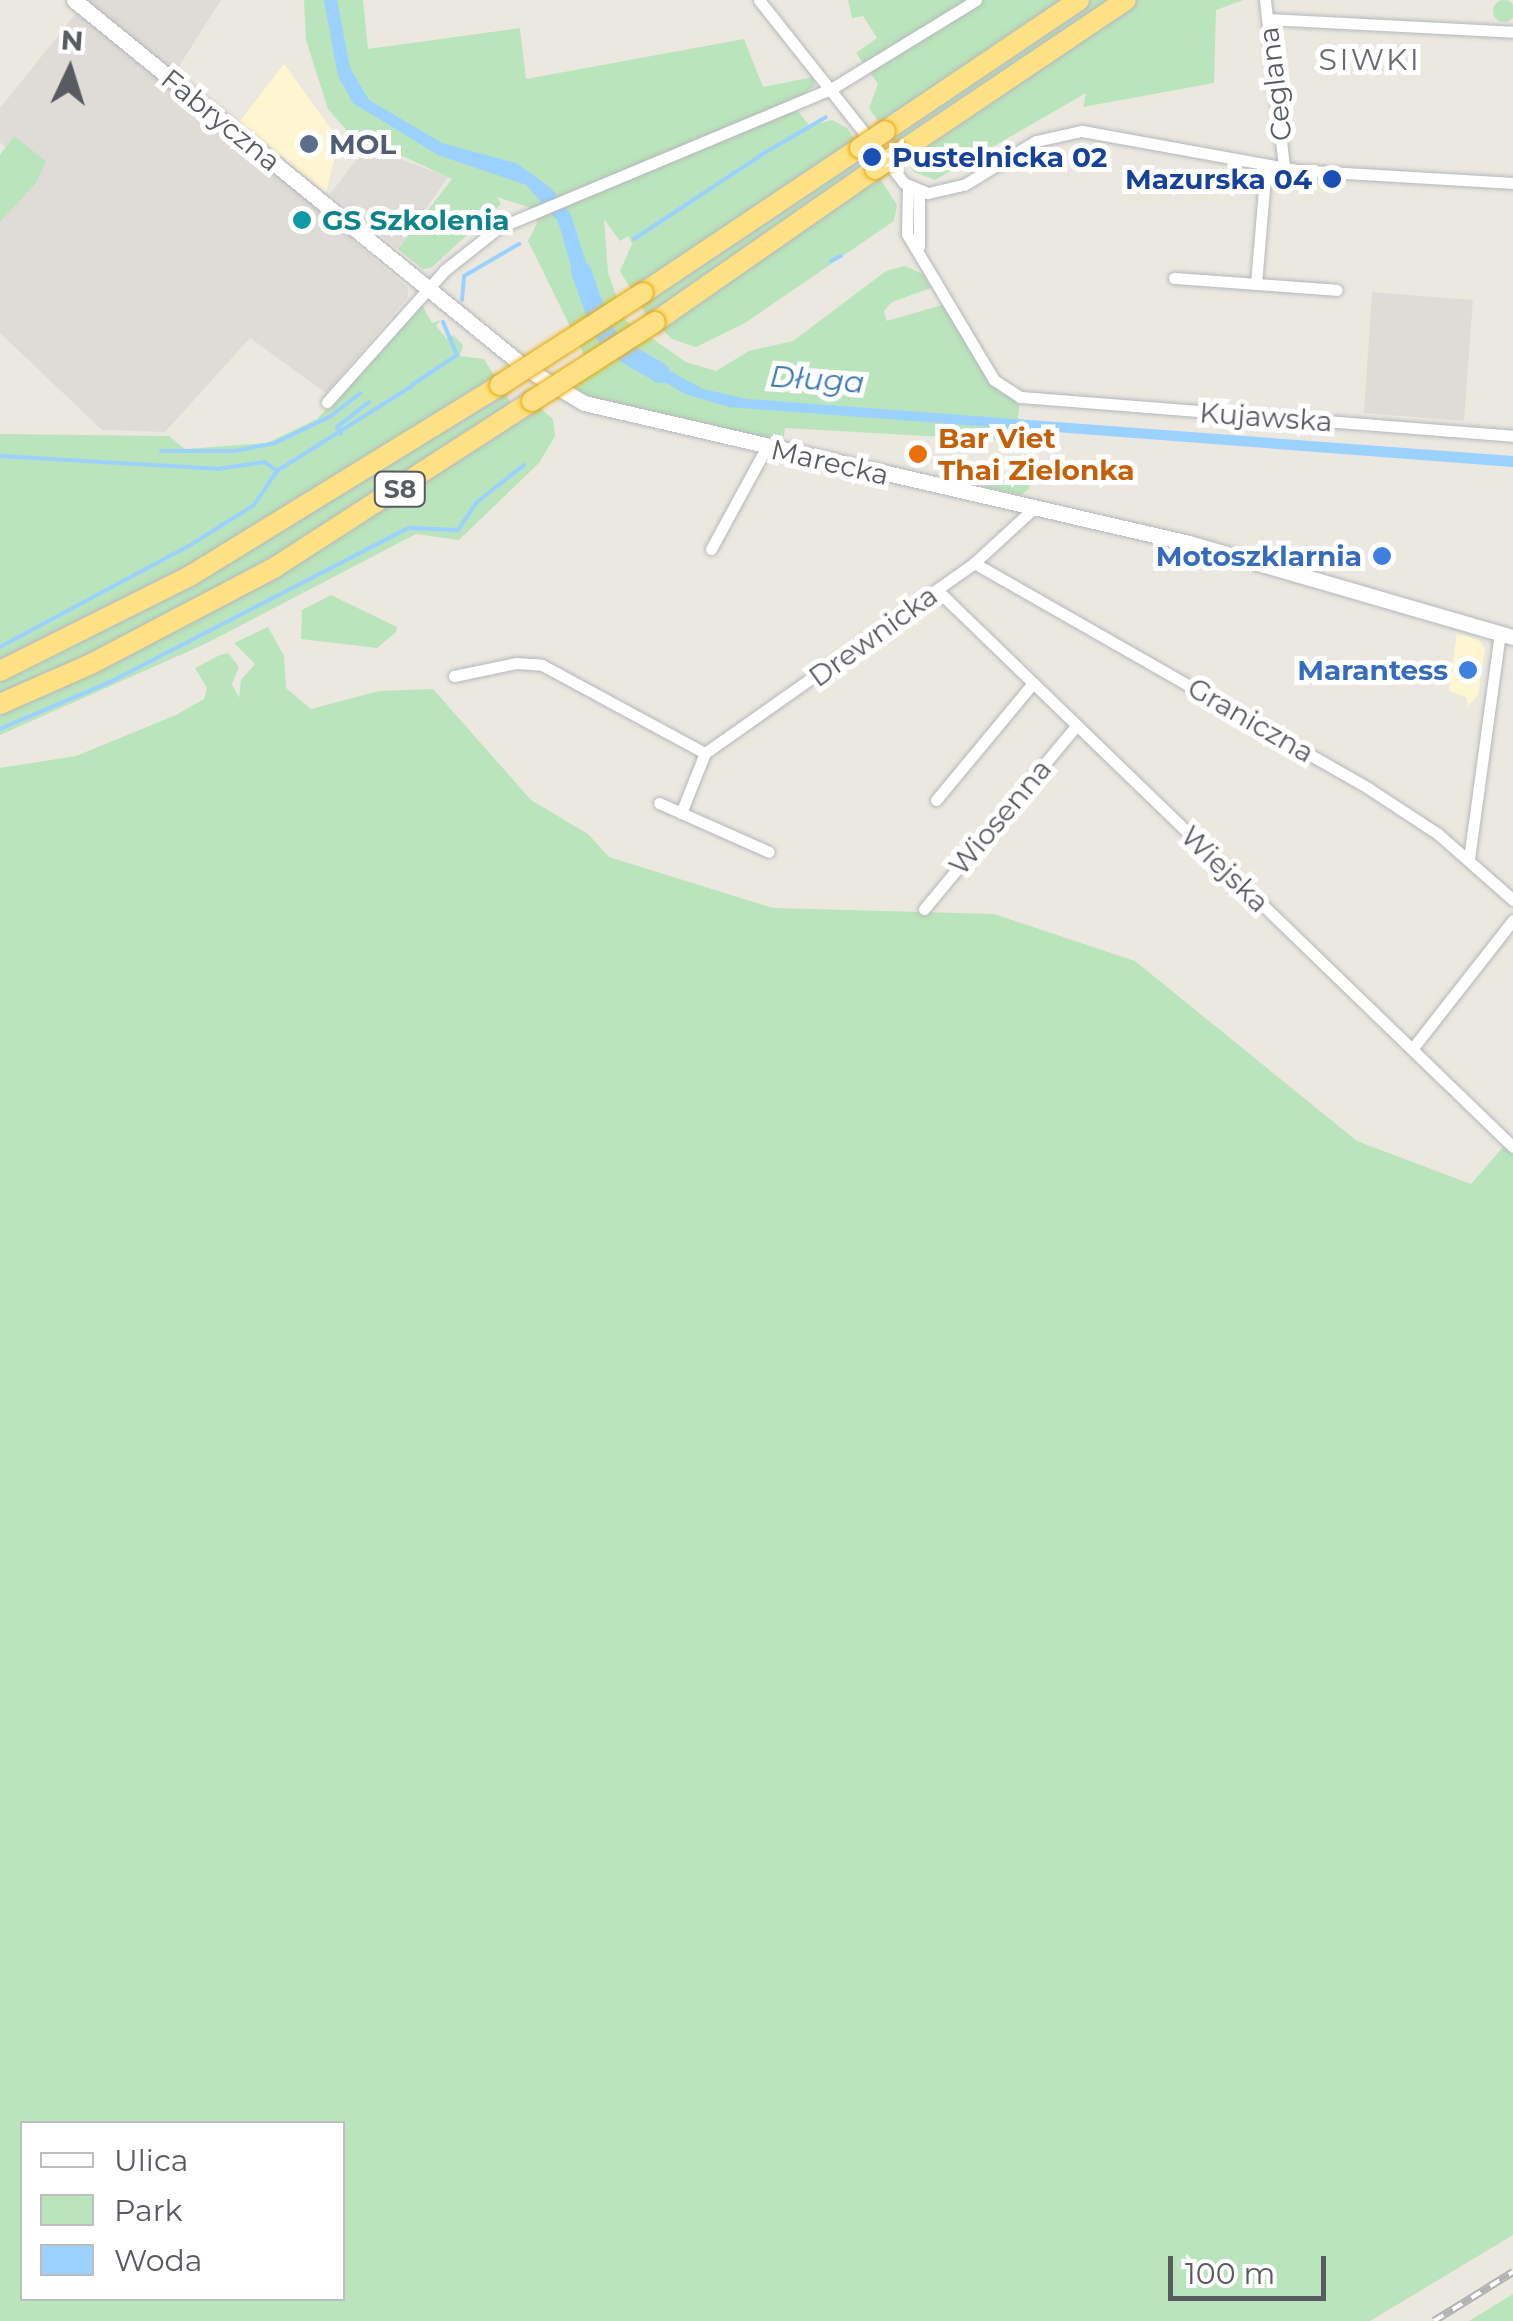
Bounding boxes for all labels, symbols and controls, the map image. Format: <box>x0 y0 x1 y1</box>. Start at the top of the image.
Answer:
north arrow <box>20 20 120 120</box>
text: N <box>60 22 85 58</box>
street label: Ceglana <box>1251 25 1299 143</box>
district label: SIWKI <box>1319 42 1421 78</box>
street label: Fabryczna <box>155 62 287 178</box>
place label: MOL <box>329 127 396 161</box>
marker: MOL <box>298 133 320 155</box>
place label: Pustelnicka 02 <box>892 140 1107 174</box>
marker: Pustelnicka 02 <box>861 146 883 168</box>
place label: Mazurska 04 <box>1125 162 1312 196</box>
marker: Mazurska 04 <box>1321 168 1343 190</box>
place label: GS Szkolenia <box>322 203 510 237</box>
marker: GS Szkolenia <box>291 209 313 231</box>
water label: Długa <box>768 359 866 401</box>
street label: Kujawska <box>1198 396 1334 438</box>
place label: Bar Viet Thai Zielonka <box>938 421 1135 487</box>
street label: Marecka <box>768 432 892 492</box>
marker: Bar Viet Thai Zielonka <box>907 443 929 465</box>
road number: S8 <box>372 469 428 509</box>
place label: Motoszklarnia <box>1156 539 1362 573</box>
marker: Motoszklarnia <box>1371 545 1393 567</box>
street label: Drewnicka <box>802 578 944 694</box>
place label: Marantess <box>1297 653 1448 687</box>
marker: Marantess <box>1457 659 1479 681</box>
street label: Graniczna <box>1182 670 1320 770</box>
street label: Wiosenna <box>942 752 1058 882</box>
street label: Wiejska <box>1174 819 1276 919</box>
legend <box>20 2121 345 2301</box>
text: Ulica <box>114 2142 189 2179</box>
text: Park <box>114 2192 183 2229</box>
scale bar <box>1173 2236 1330 2298</box>
text: Woda <box>114 2242 203 2279</box>
text: 100 m <box>1185 2255 1275 2292</box>

